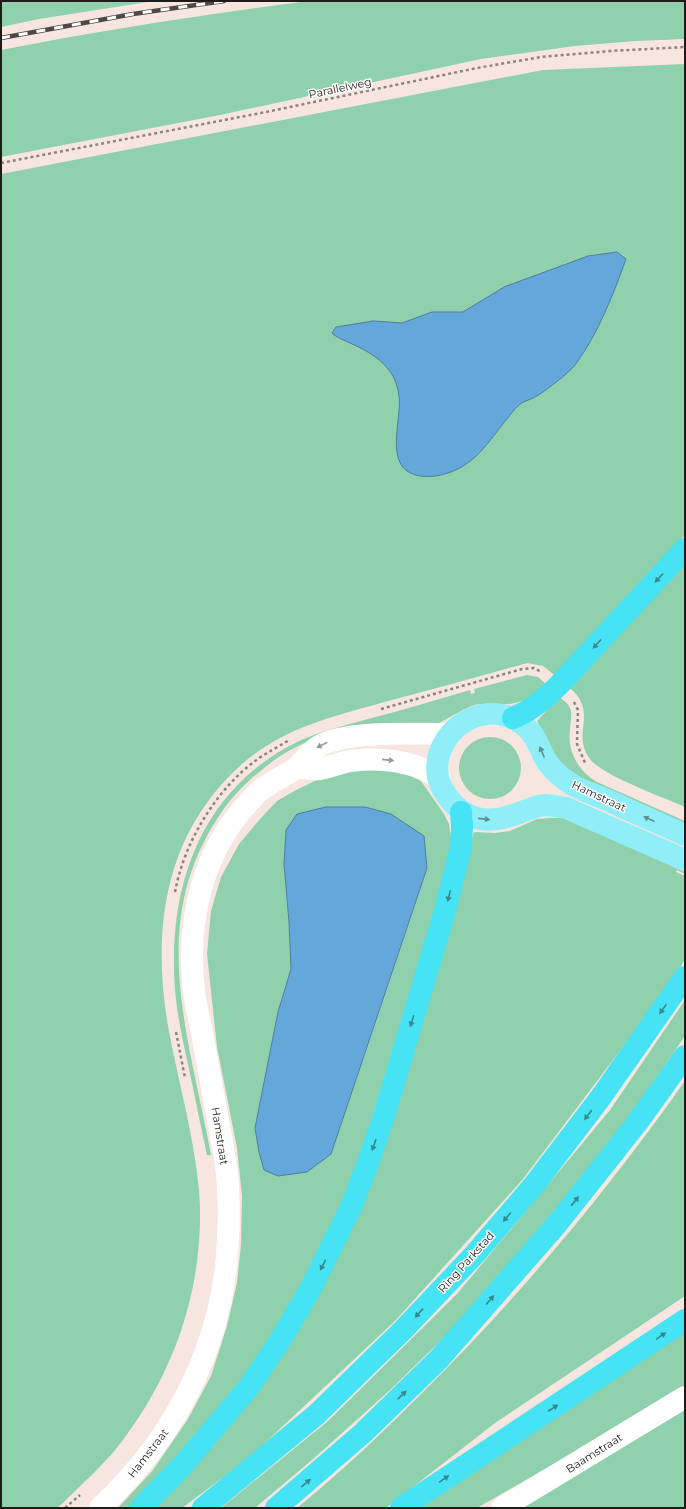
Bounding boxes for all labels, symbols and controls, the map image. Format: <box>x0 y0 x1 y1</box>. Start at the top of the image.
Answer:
street label: Parallelweg <box>307 75 373 101</box>
one-way arrow <box>654 573 663 583</box>
one-way arrow <box>593 639 602 648</box>
one-way arrow <box>316 742 328 748</box>
one-way arrow <box>539 746 545 757</box>
one-way arrow <box>382 757 394 764</box>
street label: Hamstraat <box>570 777 629 815</box>
one-way arrow <box>478 816 490 823</box>
one-way arrow <box>644 816 655 822</box>
one-way arrow <box>445 890 451 903</box>
one-way arrow <box>659 1004 667 1014</box>
one-way arrow <box>409 1015 415 1027</box>
street label: Hamstraat <box>209 1106 232 1166</box>
one-way arrow <box>584 1110 592 1120</box>
one-way arrow <box>371 1140 377 1152</box>
one-way arrow <box>571 1196 579 1207</box>
one-way arrow <box>502 1211 511 1222</box>
street label: Ring Parkstad <box>435 1229 497 1295</box>
one-way arrow <box>320 1259 326 1270</box>
one-way arrow <box>486 1295 495 1306</box>
one-way arrow <box>415 1308 424 1318</box>
one-way arrow <box>656 1332 666 1340</box>
one-way arrow <box>397 1390 407 1400</box>
one-way arrow <box>548 1404 558 1412</box>
street label: Hamstraat <box>125 1425 172 1480</box>
street label: Baamstraat <box>563 1430 625 1476</box>
one-way arrow <box>439 1475 449 1483</box>
one-way arrow <box>300 1478 311 1487</box>

